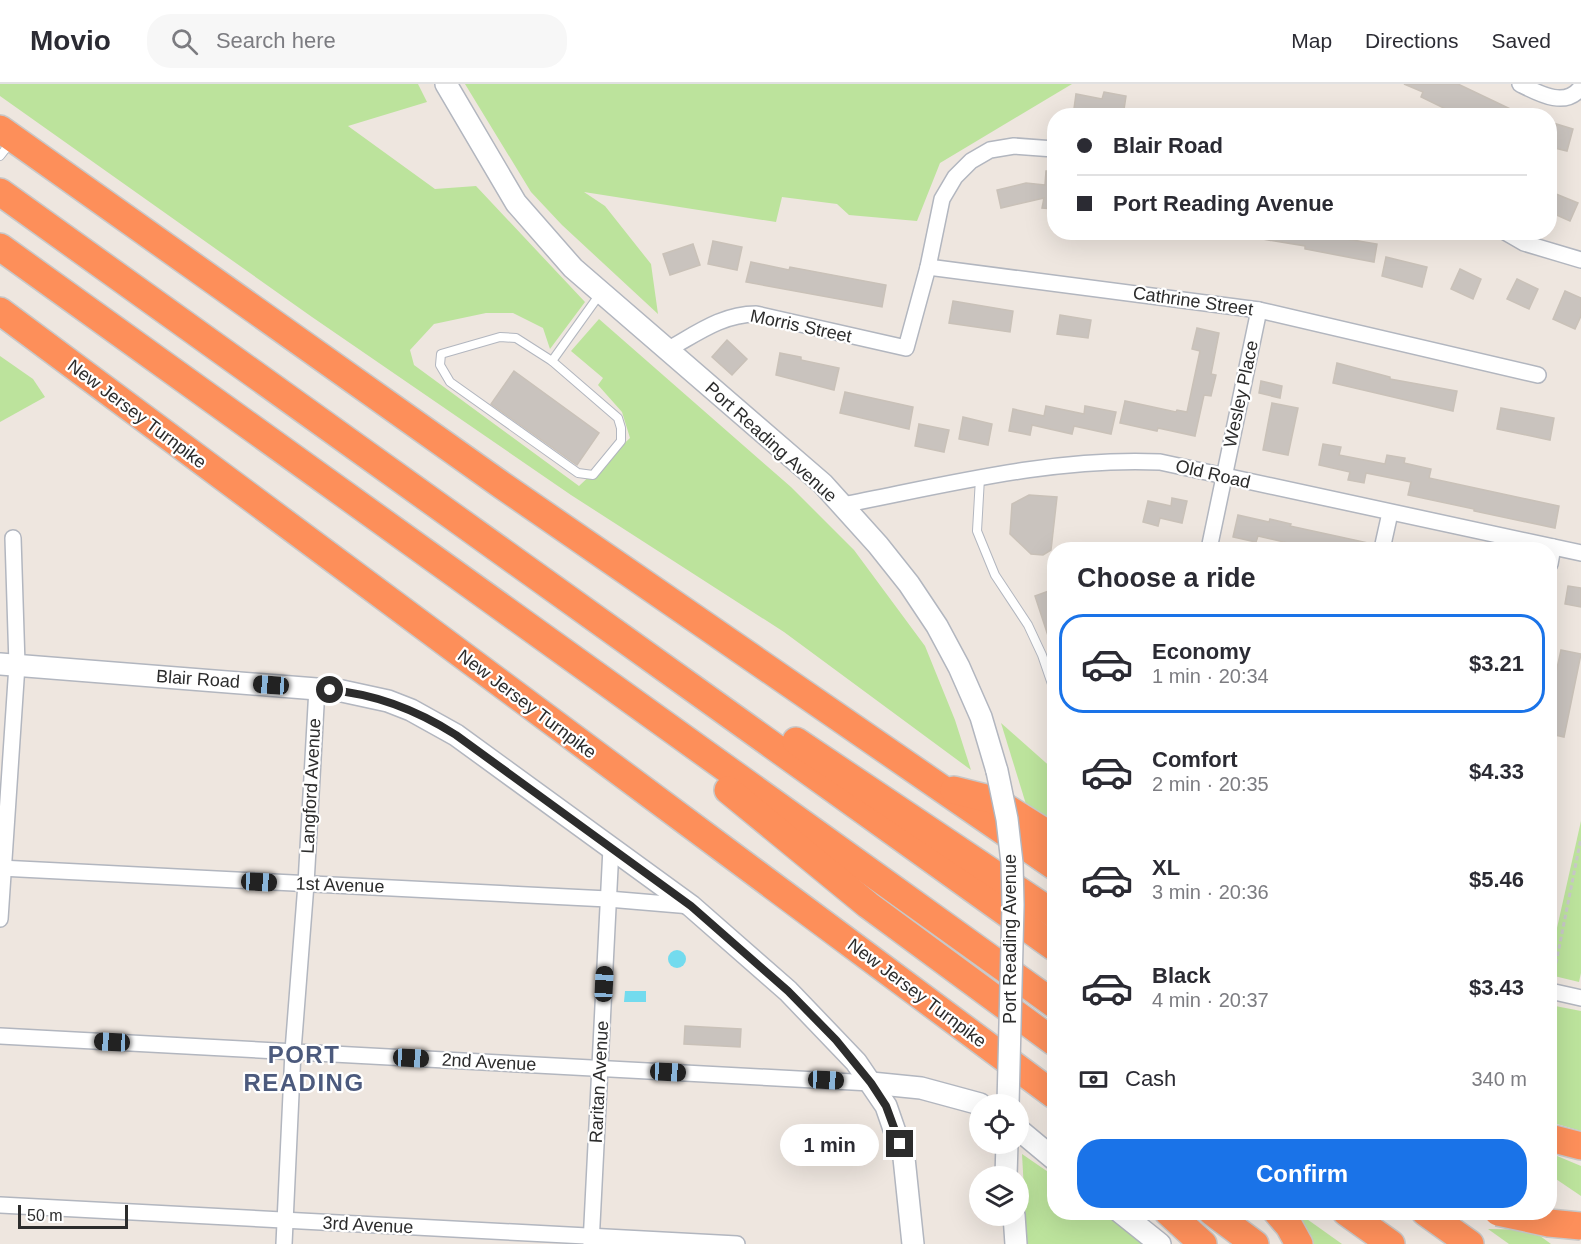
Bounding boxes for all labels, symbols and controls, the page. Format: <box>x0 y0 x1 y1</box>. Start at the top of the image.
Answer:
search box <box>147 14 567 68</box>
text: Movio <box>30 25 111 56</box>
icon: search <box>168 25 201 58</box>
text: Search here <box>216 28 336 53</box>
text: Map <box>1291 29 1332 52</box>
text: Directions <box>1365 29 1458 52</box>
text: Saved <box>1491 29 1551 52</box>
text: Blair Road <box>1113 133 1223 158</box>
text: Port Reading Avenue <box>1113 191 1334 216</box>
street label: Cathrine Street <box>1132 283 1254 319</box>
street label: Morris Street <box>749 306 853 346</box>
street label: Wesley Place <box>1220 339 1262 449</box>
street label: New Jersey Turnpike <box>64 355 210 473</box>
street label: Port Reading Avenue <box>701 378 841 506</box>
street label: Old Road <box>1174 456 1252 492</box>
text: Choose a ride <box>1077 563 1256 593</box>
icon: car <box>1080 637 1134 691</box>
text: Economy <box>1152 639 1251 664</box>
street label: New Jersey Turnpike <box>454 645 600 763</box>
text: $3.21 <box>1469 651 1524 676</box>
text: 1 min · 20:34 <box>1152 665 1269 687</box>
street label: Blair Road <box>155 666 241 692</box>
car <box>252 675 290 695</box>
route start <box>316 676 343 703</box>
street label: Langford Avenue <box>297 718 325 854</box>
icon: car <box>1080 745 1134 799</box>
text: Comfort <box>1152 747 1238 772</box>
text: $4.33 <box>1469 759 1524 784</box>
text: 2 min · 20:35 <box>1152 773 1269 795</box>
icon: car <box>1080 853 1134 907</box>
street label: Port Reading Avenue <box>1000 854 1020 1024</box>
text: XL <box>1152 855 1180 880</box>
text: $5.46 <box>1469 867 1524 892</box>
car <box>241 872 277 892</box>
street label: 1st Avenue <box>295 873 385 897</box>
text: 3 min · 20:36 <box>1152 881 1269 903</box>
street label: New Jersey Turnpike <box>844 934 990 1052</box>
icon: car <box>1080 961 1134 1015</box>
text: Black <box>1152 963 1211 988</box>
car <box>594 966 614 1002</box>
text: $3.43 <box>1469 975 1524 1000</box>
text: 4 min · 20:37 <box>1152 989 1269 1011</box>
street label: Raritan Avenue <box>586 1020 612 1144</box>
car <box>94 1032 130 1052</box>
district label: PORT READING <box>243 1041 365 1096</box>
car <box>393 1048 429 1068</box>
street label: 2nd Avenue <box>441 1050 537 1074</box>
car <box>650 1062 686 1082</box>
icon: cash <box>1077 1063 1110 1096</box>
text: Cash <box>1125 1066 1176 1091</box>
text: 340 m <box>1471 1068 1527 1090</box>
car <box>808 1070 844 1090</box>
map controls <box>969 1094 1029 1226</box>
button: locate <box>969 1094 1029 1154</box>
callout: 1 min <box>780 1123 879 1165</box>
route end <box>886 1130 913 1157</box>
text: 1 min <box>803 1134 856 1156</box>
button: Confirm <box>1077 1139 1527 1208</box>
button: layers <box>969 1166 1029 1226</box>
scale bar <box>18 1202 128 1230</box>
text: 50 m <box>27 1207 63 1224</box>
street label: 3rd Avenue <box>322 1213 414 1237</box>

